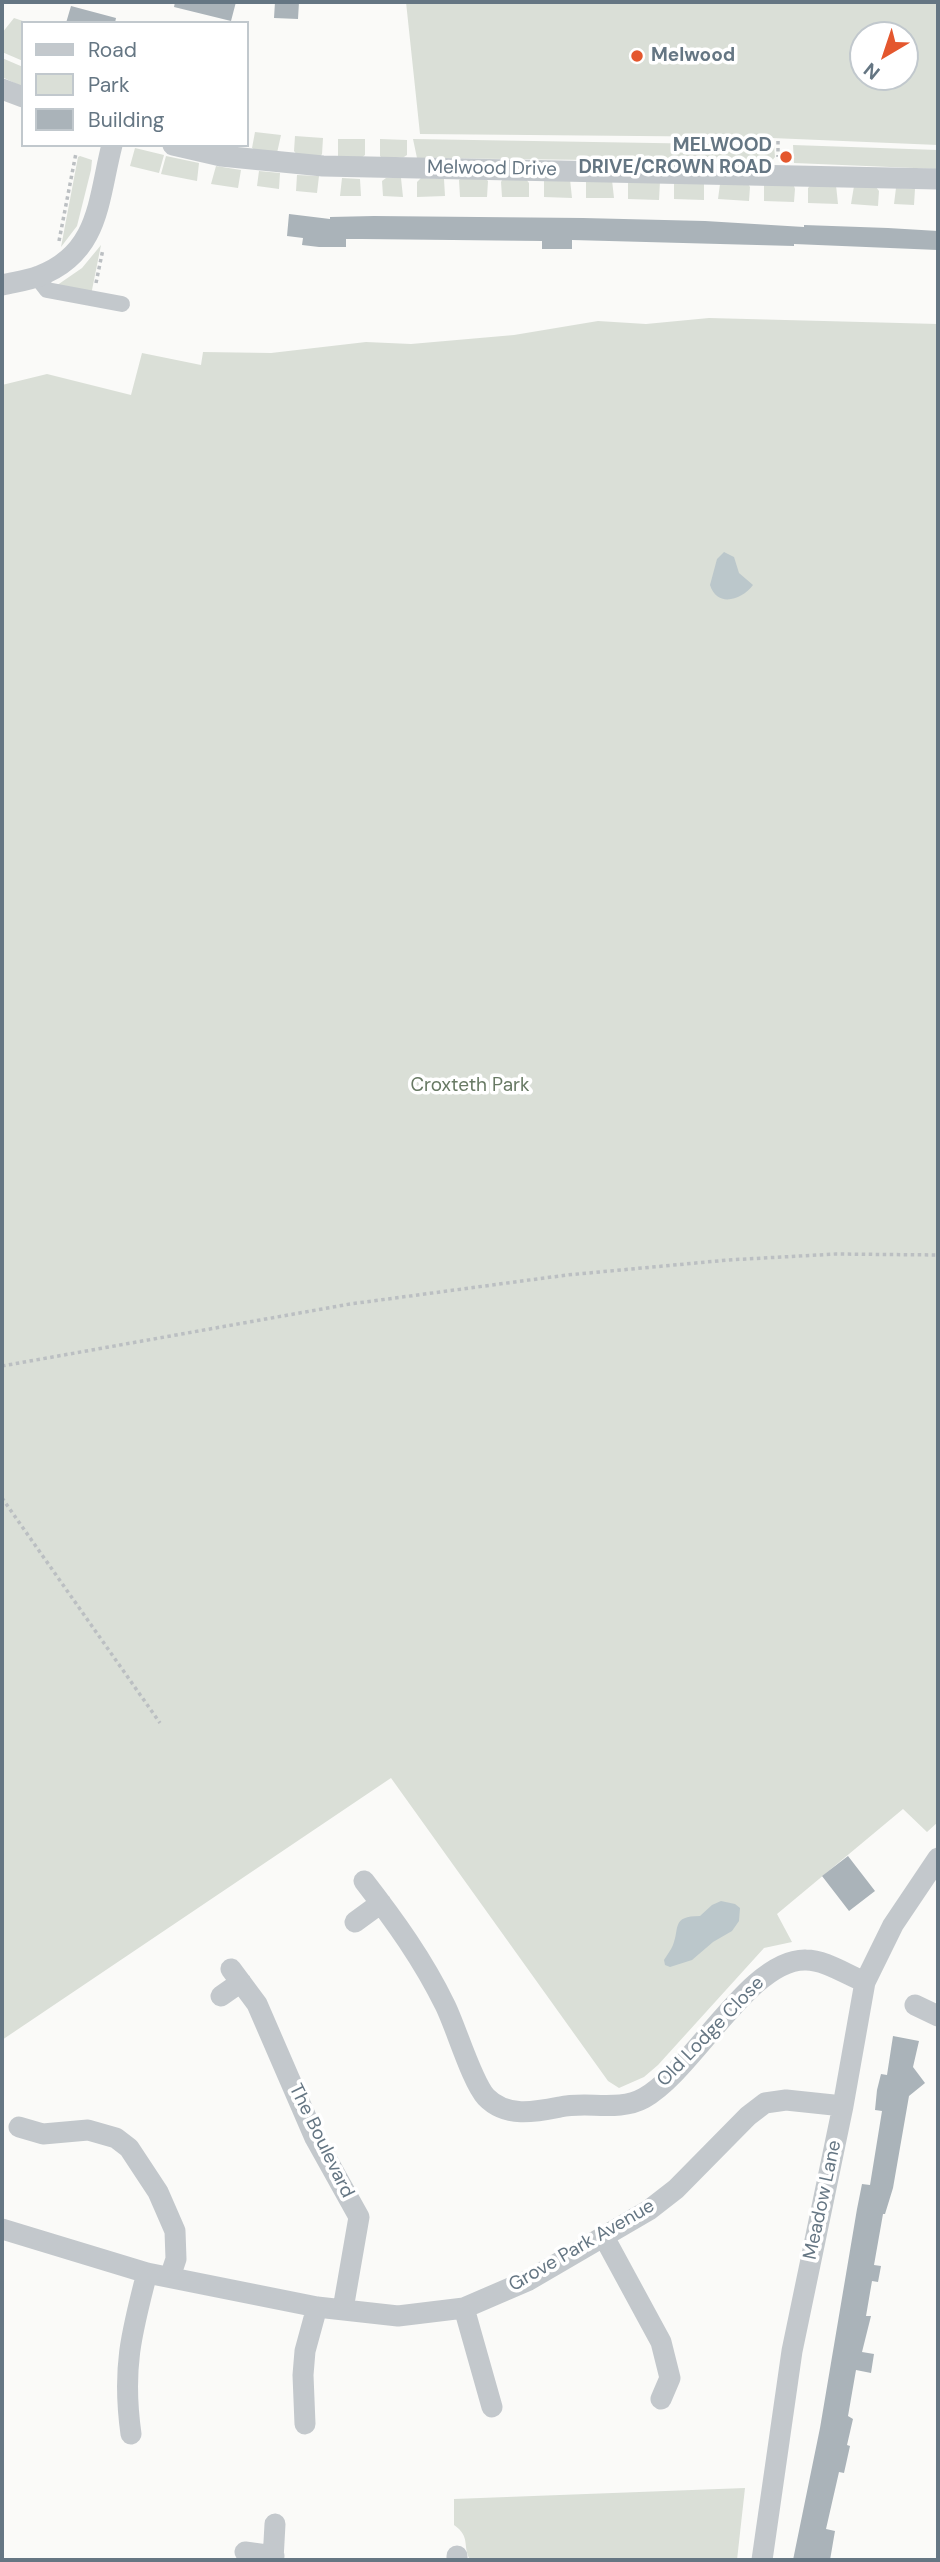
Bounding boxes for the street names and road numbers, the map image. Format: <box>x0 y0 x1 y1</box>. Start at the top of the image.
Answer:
street label: Melwood Drive <box>427 156 557 182</box>
street label: Old Lodge Close <box>653 1972 769 2092</box>
street label: The Boulevard <box>284 2080 358 2202</box>
street label: Meadow Lane <box>799 2138 847 2262</box>
street label: Grove Park Avenue <box>505 2195 659 2297</box>

